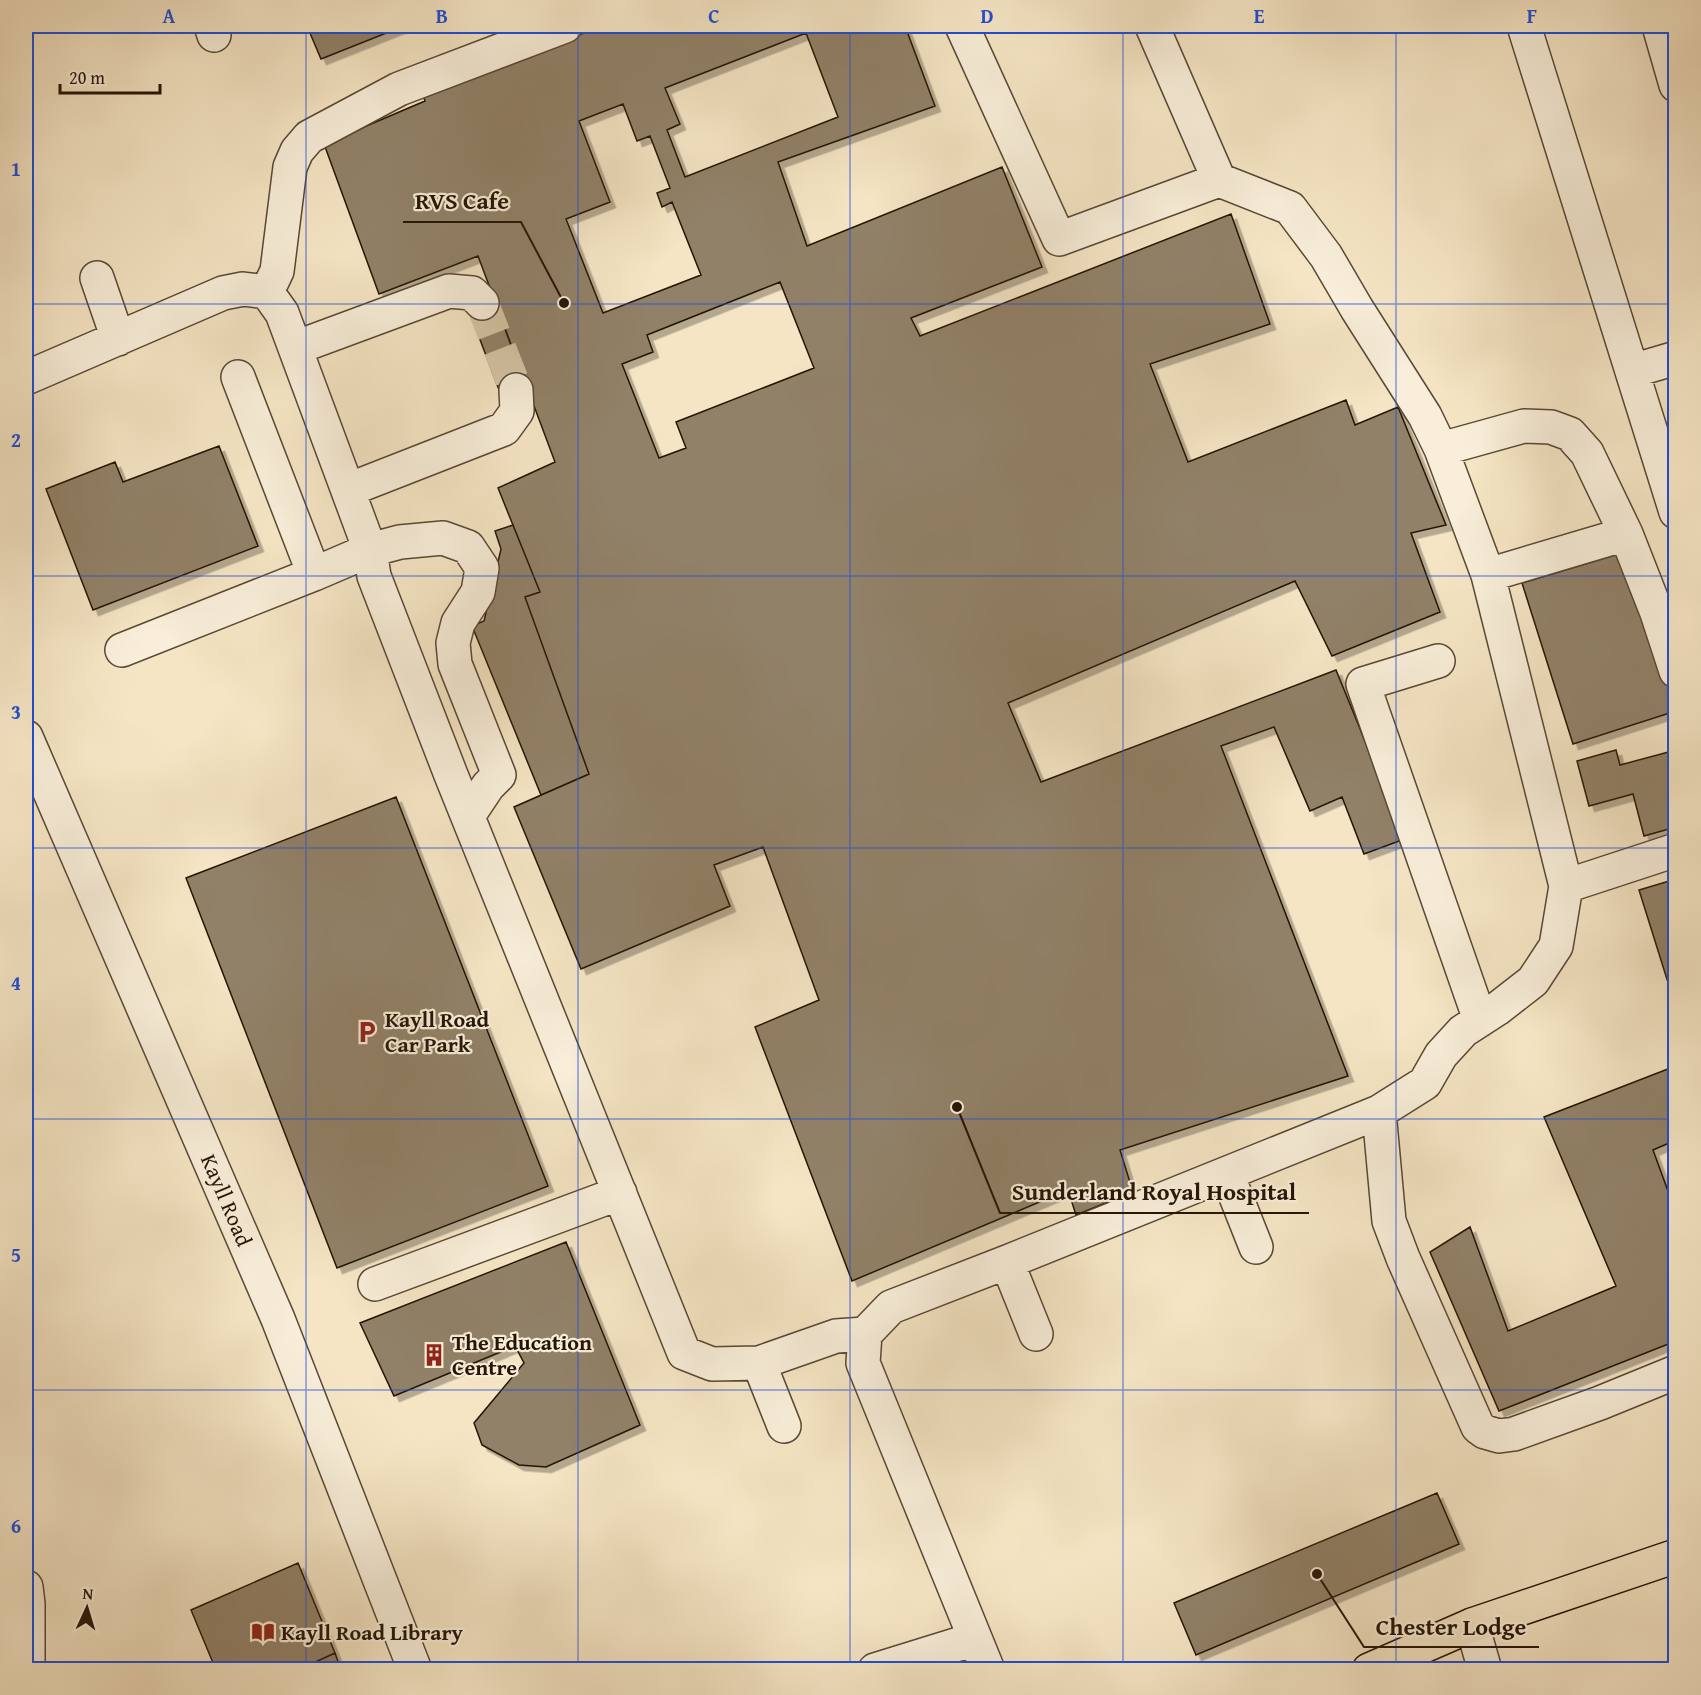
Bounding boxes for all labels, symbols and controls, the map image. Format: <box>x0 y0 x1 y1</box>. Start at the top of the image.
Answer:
text: A <box>163 1 176 30</box>
text: B <box>436 1 448 30</box>
text: C <box>708 1 720 30</box>
text: D <box>980 1 994 30</box>
text: E <box>1254 1 1265 30</box>
text: F <box>1527 1 1537 30</box>
scale bar <box>60 57 160 95</box>
text: 20 m <box>69 64 105 91</box>
text: 1 <box>11 154 21 183</box>
callout: RVS Cafe <box>403 180 521 222</box>
text: RVS Cafe <box>415 183 509 218</box>
text: 2 <box>11 425 21 454</box>
text: 3 <box>11 697 21 726</box>
text: 4 <box>11 968 21 997</box>
place label: Kayll Road Car Park <box>385 1003 490 1060</box>
parking icon: Kayll Road Car Park <box>354 1019 380 1045</box>
street label: Kayll Road <box>193 1149 261 1251</box>
callout: Sunderland Royal Hospital <box>1000 1171 1309 1213</box>
text: Sunderland Royal Hospital <box>1012 1174 1297 1209</box>
text: 5 <box>11 1240 21 1269</box>
place label: The Education Centre <box>452 1326 592 1383</box>
building icon: The Education Centre <box>421 1342 447 1368</box>
text: 6 <box>11 1511 21 1540</box>
north arrow <box>57 1578 117 1638</box>
text: N <box>82 1581 95 1605</box>
callout: Chester Lodge <box>1364 1605 1539 1647</box>
text: Chester Lodge <box>1376 1609 1526 1644</box>
place label: Kayll Road Library <box>281 1616 464 1648</box>
library icon: Kayll Road Library <box>250 1619 276 1645</box>

